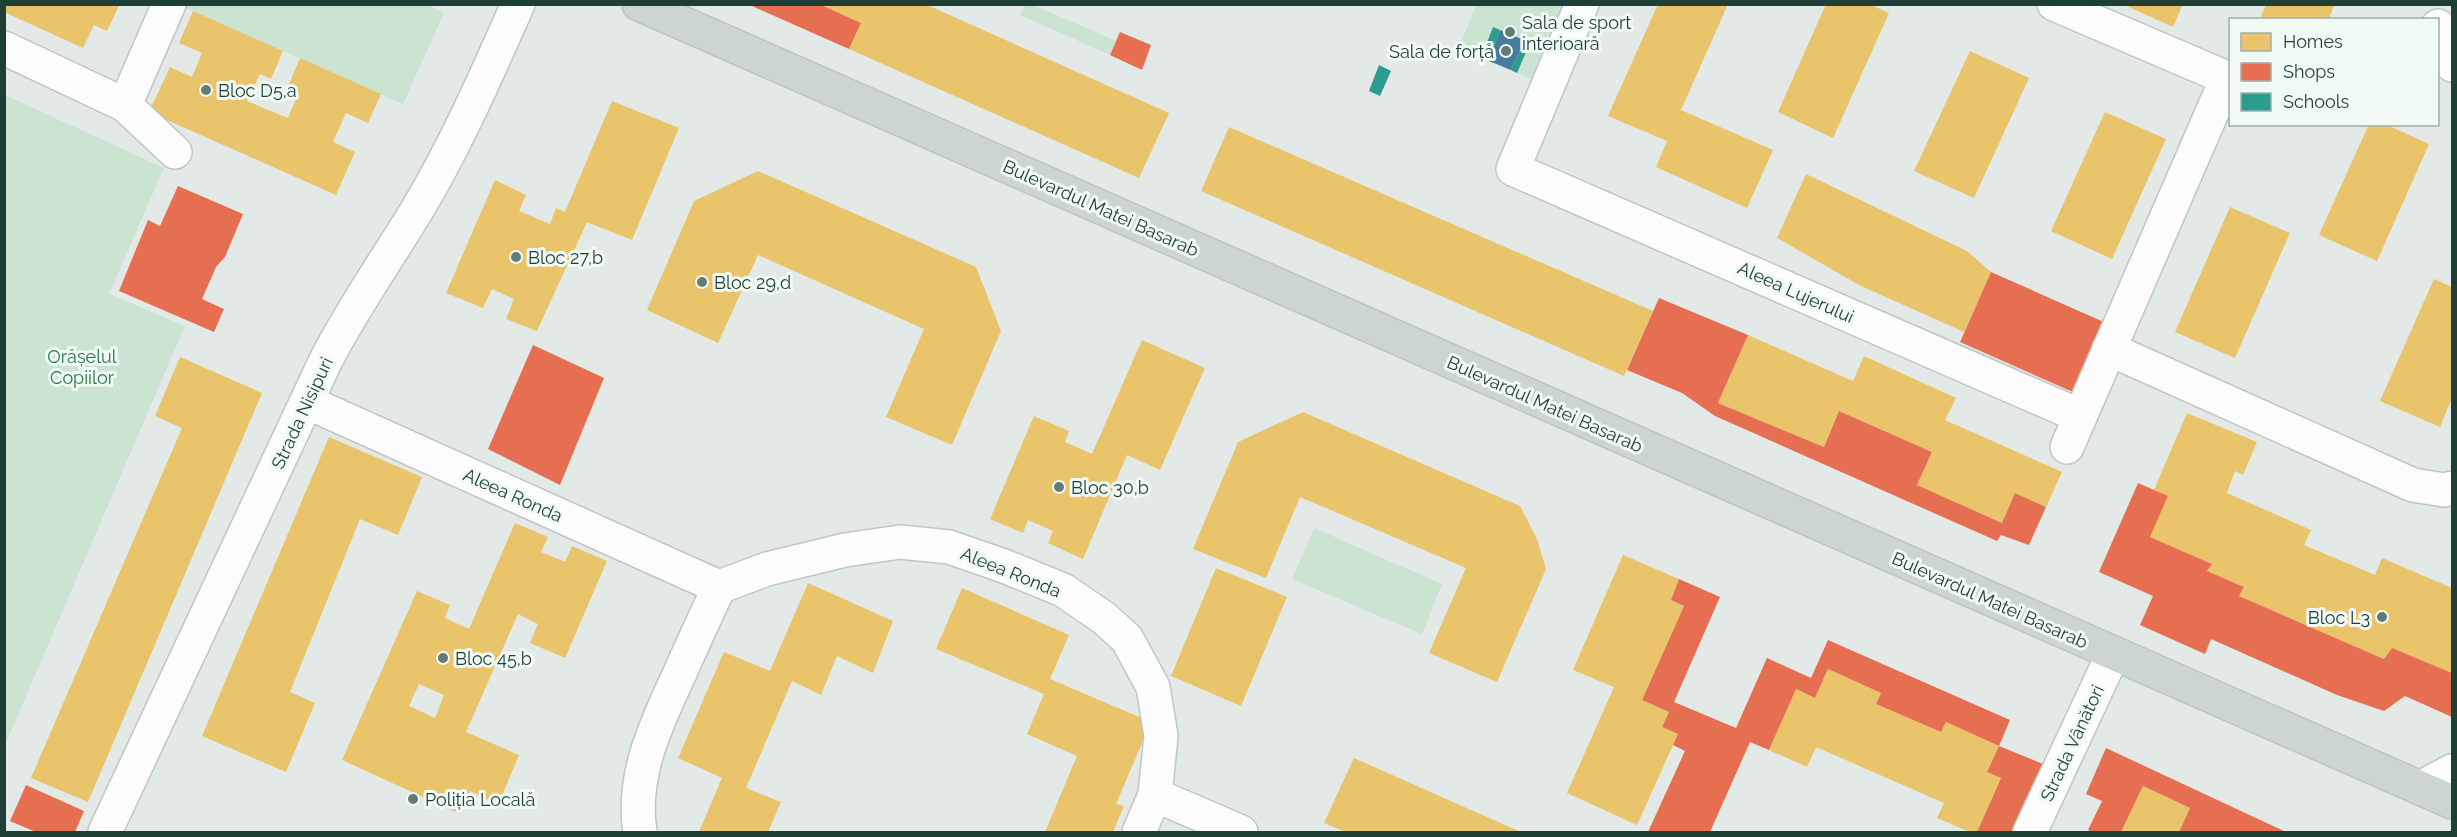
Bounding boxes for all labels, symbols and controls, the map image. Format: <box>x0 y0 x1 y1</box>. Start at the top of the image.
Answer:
place label: Sala de sport interioară <box>1522 12 1631 54</box>
legend <box>2229 18 2439 126</box>
marker: Sala de sport interioară <box>1503 25 1517 39</box>
text: Homes <box>2283 31 2343 52</box>
place label: Sala de forță <box>1389 41 1494 62</box>
marker: Sala de forță <box>1499 44 1513 58</box>
text: Shops <box>2283 61 2335 82</box>
place label: Bloc D5,a <box>218 80 297 101</box>
marker: Bloc D5,a <box>199 83 213 97</box>
text: Schools <box>2283 91 2350 112</box>
street label: Bulevardul Matei Basarab <box>1000 155 1202 261</box>
place label: Bloc 27,b <box>528 247 603 268</box>
marker: Bloc 27,b <box>509 250 523 264</box>
street label: Aleea Lujerului <box>1735 257 1857 327</box>
place label: Bloc 29,d <box>714 272 791 293</box>
marker: Bloc 29,d <box>695 275 709 289</box>
park label: Orășelul Copiilor <box>47 346 117 388</box>
street label: Bulevardul Matei Basarab <box>1444 351 1646 457</box>
street label: Strada Nisipuri <box>267 354 337 472</box>
street label: Aleea Ronda <box>460 464 566 526</box>
place label: Bloc 30,b <box>1071 477 1149 498</box>
marker: Bloc 30,b <box>1052 480 1066 494</box>
street label: Aleea Ronda <box>958 542 1064 602</box>
street label: Bulevardul Matei Basarab <box>1889 547 2091 653</box>
place label: Bloc L3 <box>2308 607 2370 628</box>
marker: Bloc L3 <box>2375 610 2389 624</box>
place label: Bloc 45,b <box>455 648 532 669</box>
marker: Bloc 45,b <box>436 651 450 665</box>
street label: Strada Vânători <box>2036 681 2108 805</box>
place label: Poliția Locală <box>425 789 535 810</box>
marker: Poliția Locală <box>406 792 420 806</box>

